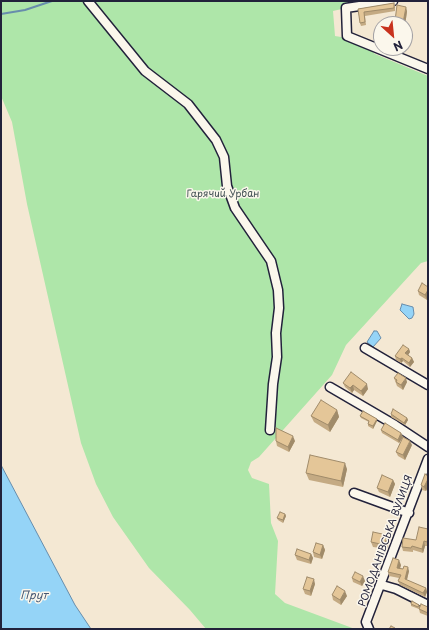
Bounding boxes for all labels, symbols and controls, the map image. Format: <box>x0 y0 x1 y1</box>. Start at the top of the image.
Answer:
north arrow <box>373 16 413 56</box>
text: N <box>390 37 406 56</box>
park label: Гарячий Урбан <box>187 188 259 200</box>
street label: РОМОДАНІВСЬКА ВУЛИЦЯ <box>357 473 415 609</box>
water label: Прут <box>20 589 48 603</box>

